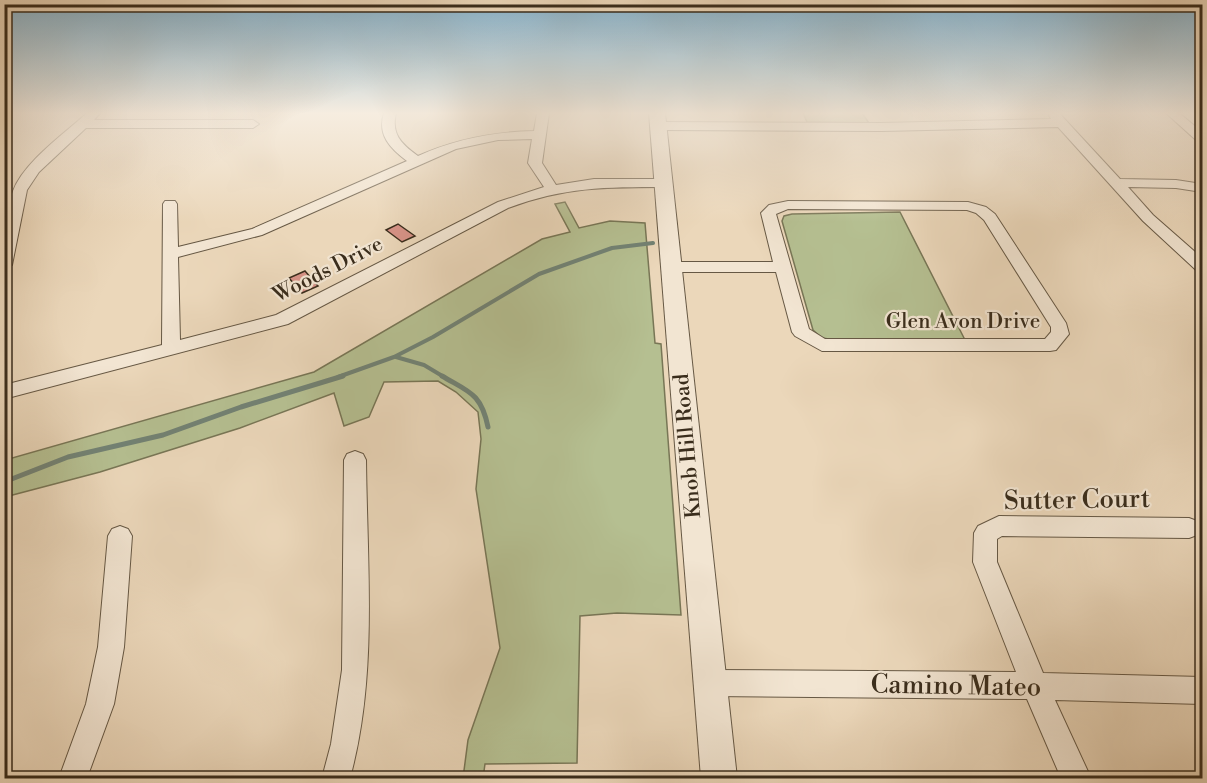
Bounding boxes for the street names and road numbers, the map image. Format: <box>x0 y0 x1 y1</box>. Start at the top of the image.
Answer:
street label: Woods Drive <box>268 231 387 309</box>
street label: Glen Avon Drive <box>886 309 1040 335</box>
street label: Knob Hill Road <box>669 373 707 519</box>
street label: Sutter Court <box>1004 483 1150 517</box>
street label: Camino Mateo <box>870 669 1042 703</box>

